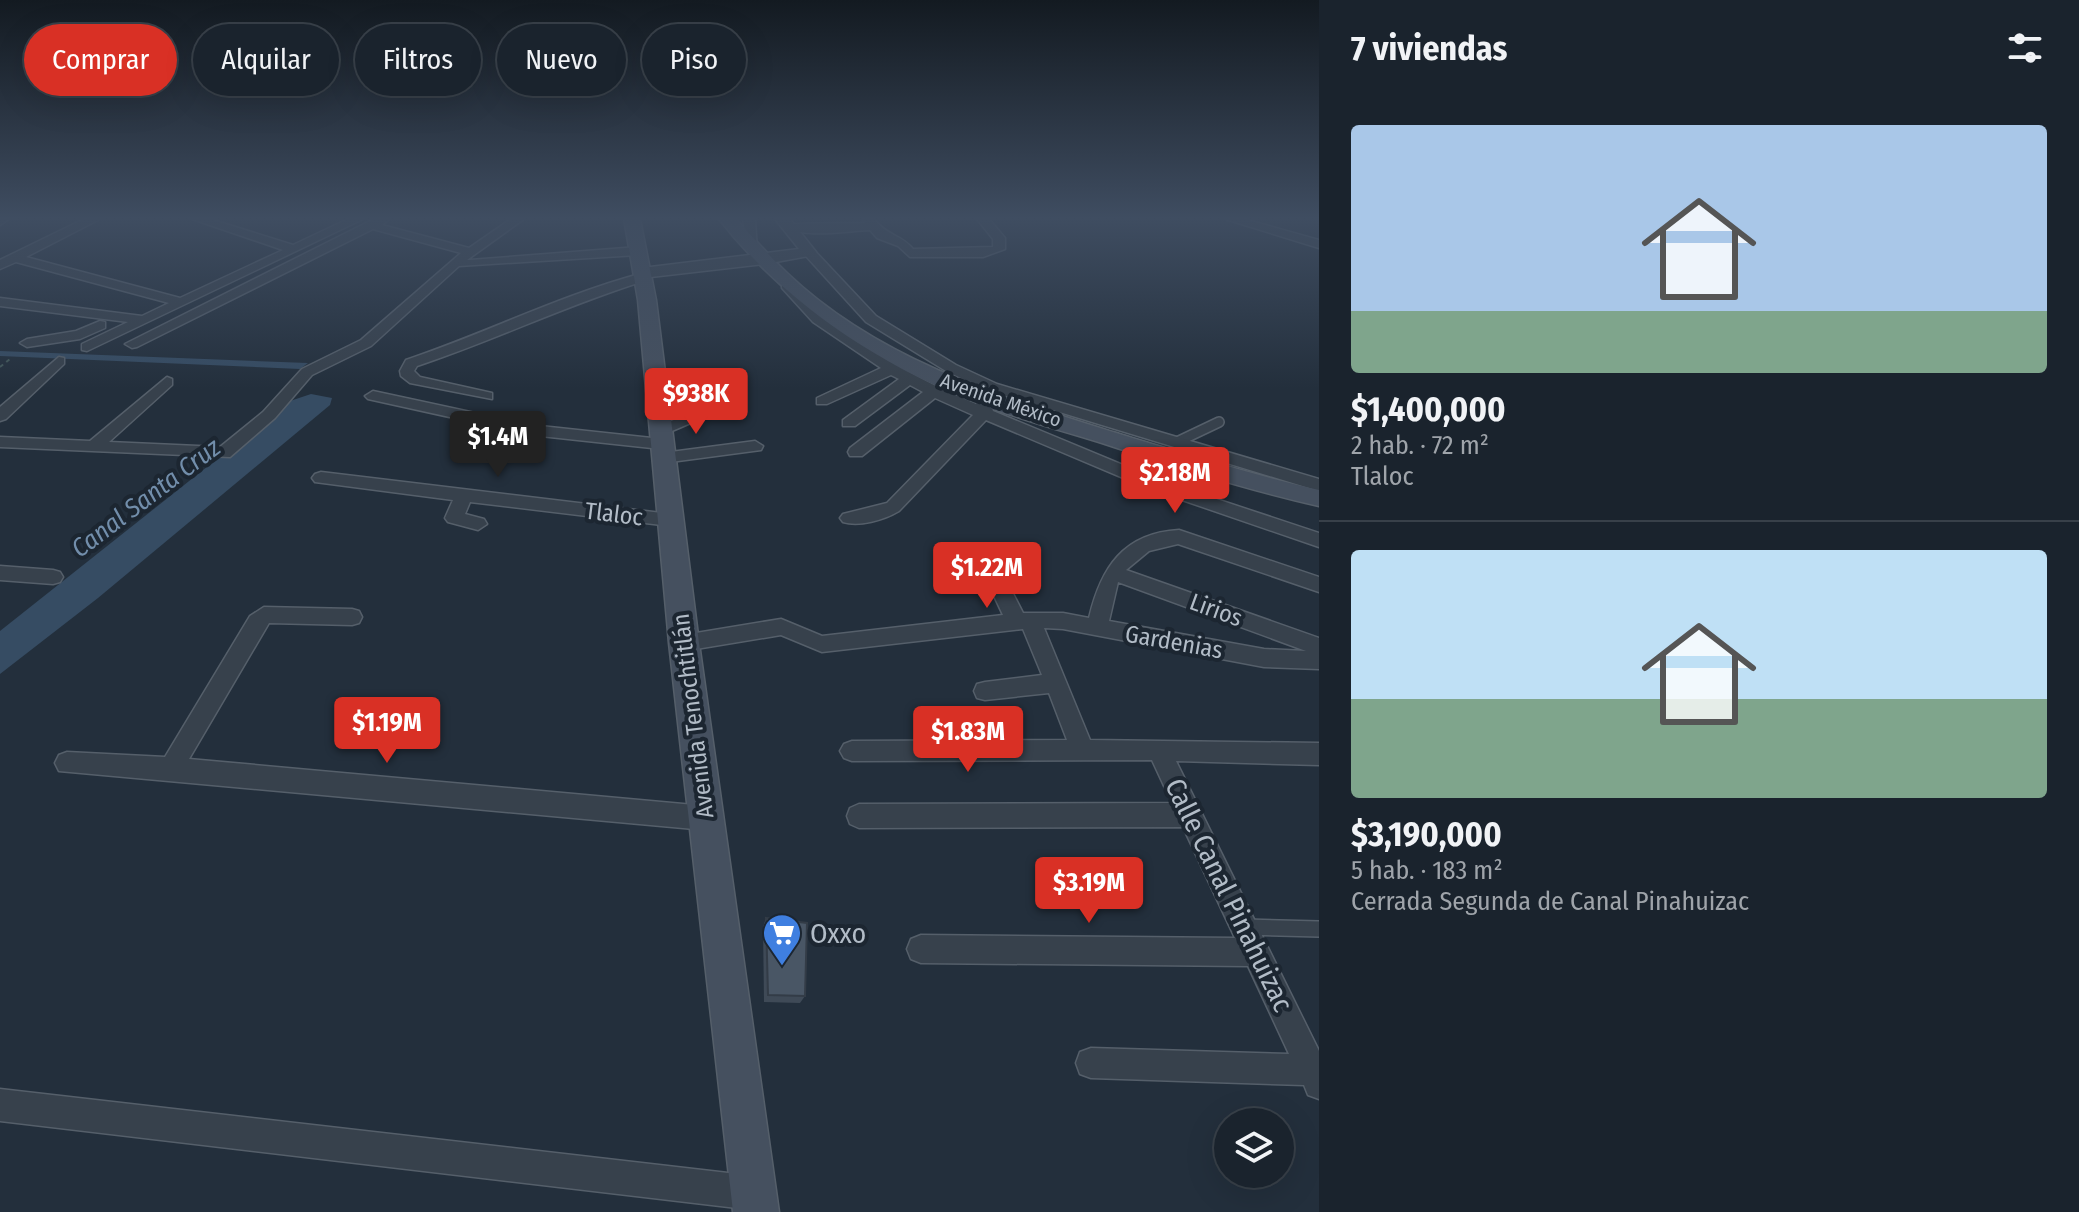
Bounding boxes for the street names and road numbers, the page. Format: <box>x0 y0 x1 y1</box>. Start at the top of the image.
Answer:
street label: Avenida México <box>937 368 1065 432</box>
street label: Tlaloc <box>584 497 644 531</box>
street label: Lirios <box>1186 588 1246 632</box>
street label: Avenida Tenochtitlán <box>667 612 719 820</box>
street label: Gardenias <box>1123 620 1225 664</box>
street label: Calle Canal Pinahuizac <box>1158 773 1300 1017</box>

